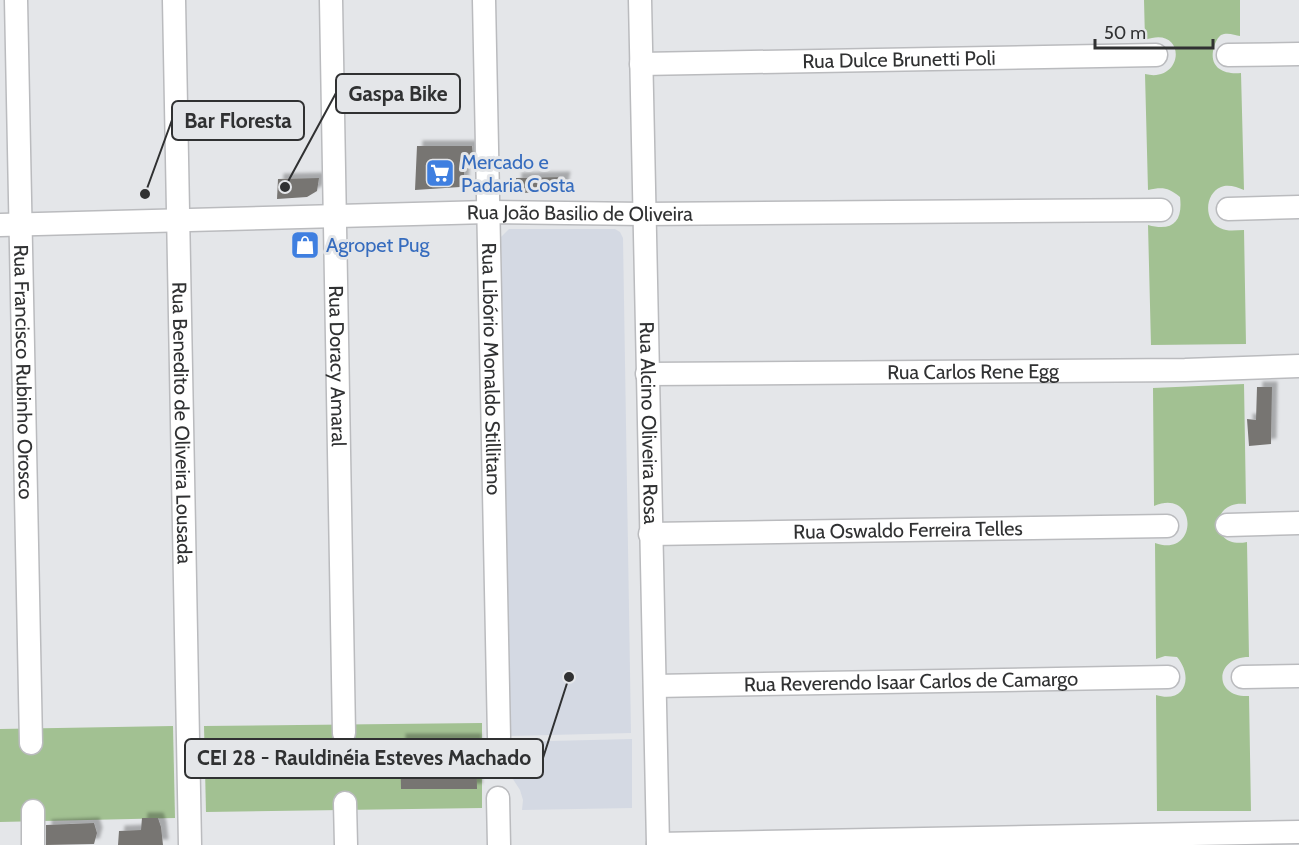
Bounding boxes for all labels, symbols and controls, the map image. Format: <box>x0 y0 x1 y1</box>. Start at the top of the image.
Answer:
scale bar <box>1095 12 1214 50</box>
text: 50 m <box>1104 22 1146 44</box>
street label: Rua Dulce Brunetti Poli <box>802 46 996 73</box>
callout: Gaspa Bike <box>336 74 460 113</box>
text: Gaspa Bike <box>348 81 448 106</box>
callout: Bar Floresta <box>172 101 304 140</box>
text: Bar Floresta <box>184 108 292 133</box>
place label: Mercado e Padaria Costa <box>461 150 575 197</box>
supermarket icon: Mercado e Padaria Costa <box>424 157 456 189</box>
street label: Rua João Basilio de Oliveira <box>466 200 693 226</box>
shop icon: Agropet Pug <box>289 229 321 261</box>
place label: Agropet Pug <box>326 233 431 257</box>
street label: Rua Libório Monaldo Stillitano <box>477 242 506 495</box>
street label: Rua Francisco Rubinho Orosco <box>9 244 38 500</box>
street label: Rua Benedito de Oliveira Lousada <box>167 282 197 565</box>
street label: Rua Doracy Amaral <box>324 285 351 447</box>
street label: Rua Alcino Oliveira Rosa <box>635 321 663 525</box>
street label: Rua Carlos Rene Egg <box>887 359 1060 384</box>
street label: Rua Oswaldo Ferreira Telles <box>793 516 1023 544</box>
street label: Rua Reverendo Isaar Carlos de Camargo <box>744 667 1078 696</box>
callout: CEI 28 - Rauldinéia Esteves Machado <box>185 739 543 778</box>
text: CEI 28 - Rauldinéia Esteves Machado <box>197 745 531 770</box>

